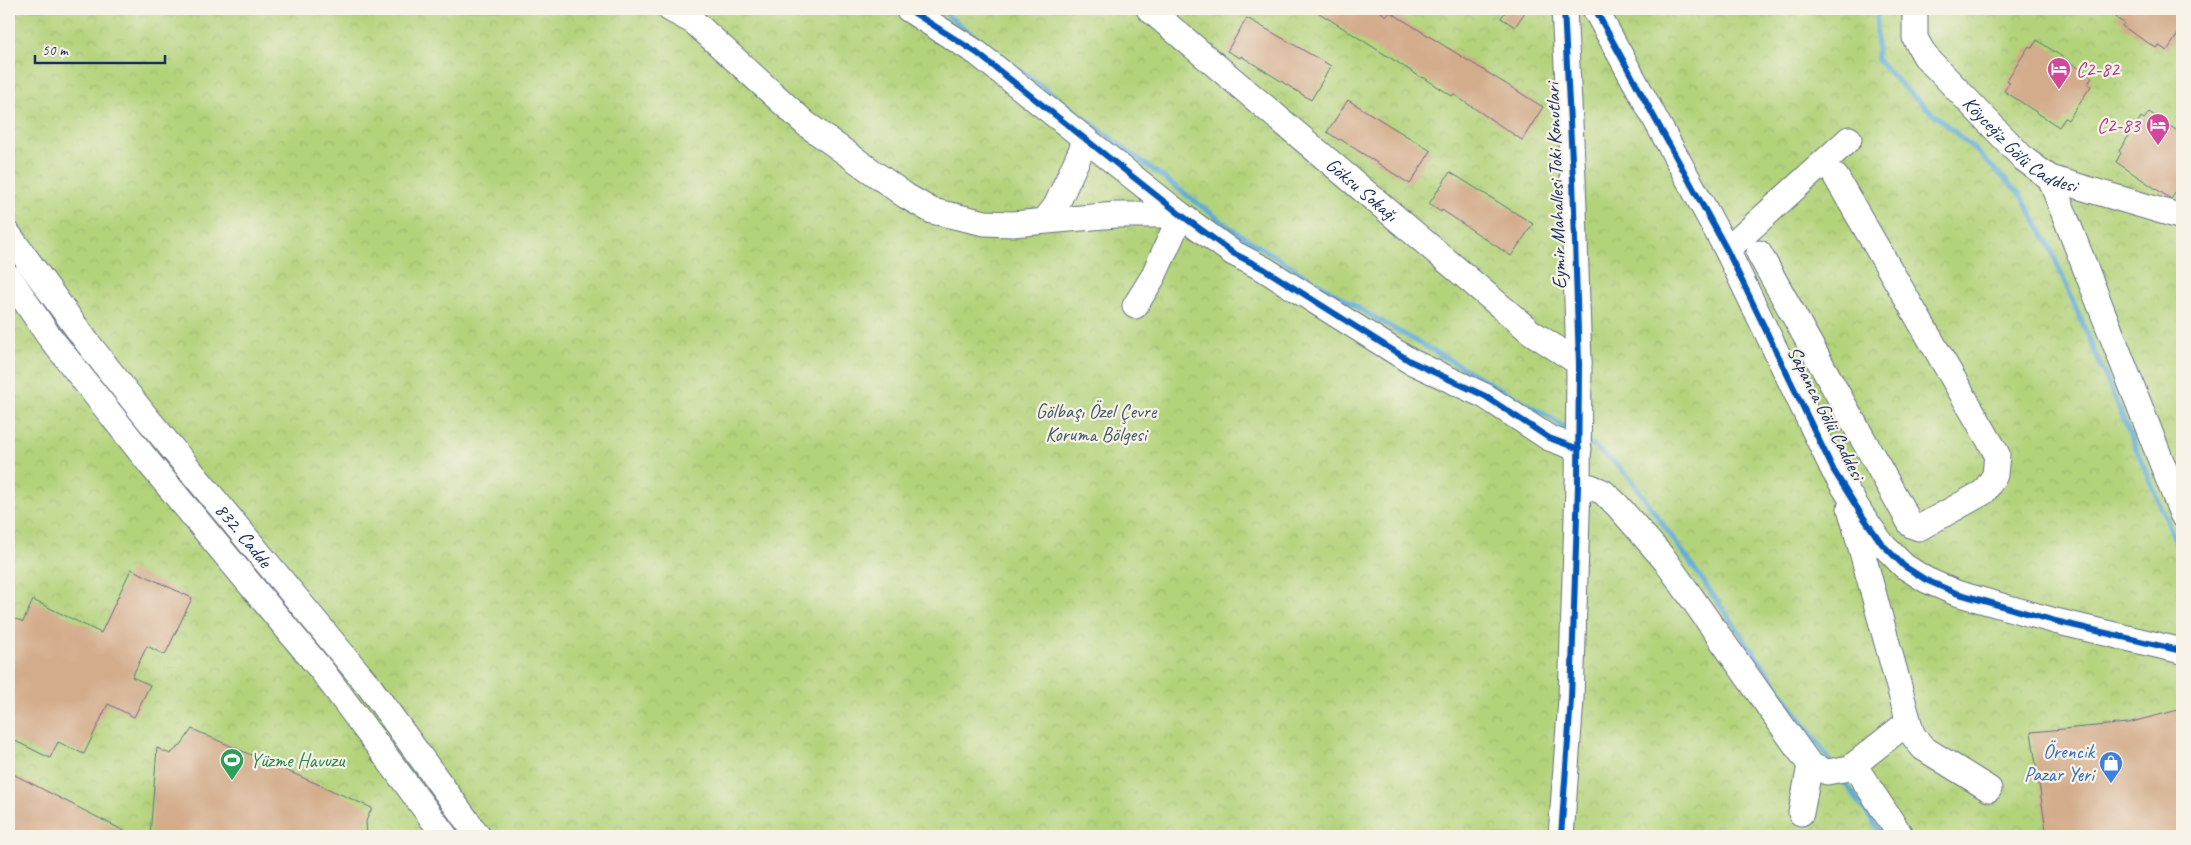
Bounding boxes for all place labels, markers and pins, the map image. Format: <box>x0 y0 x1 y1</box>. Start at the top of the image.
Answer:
hotel icon: C2-82 <box>2046 56 2072 90</box>
place label: C2-82 <box>2076 57 2121 82</box>
hotel icon: C2-83 <box>2145 112 2171 146</box>
place label: C2-83 <box>2097 113 2142 138</box>
place label: Örencik Pazar Yeri <box>2024 739 2096 787</box>
sports icon: Yüzme Havuzu <box>219 747 245 781</box>
place label: Yüzme Havuzu <box>250 748 346 773</box>
shop icon: Örencik Pazar Yeri <box>2098 750 2124 784</box>

